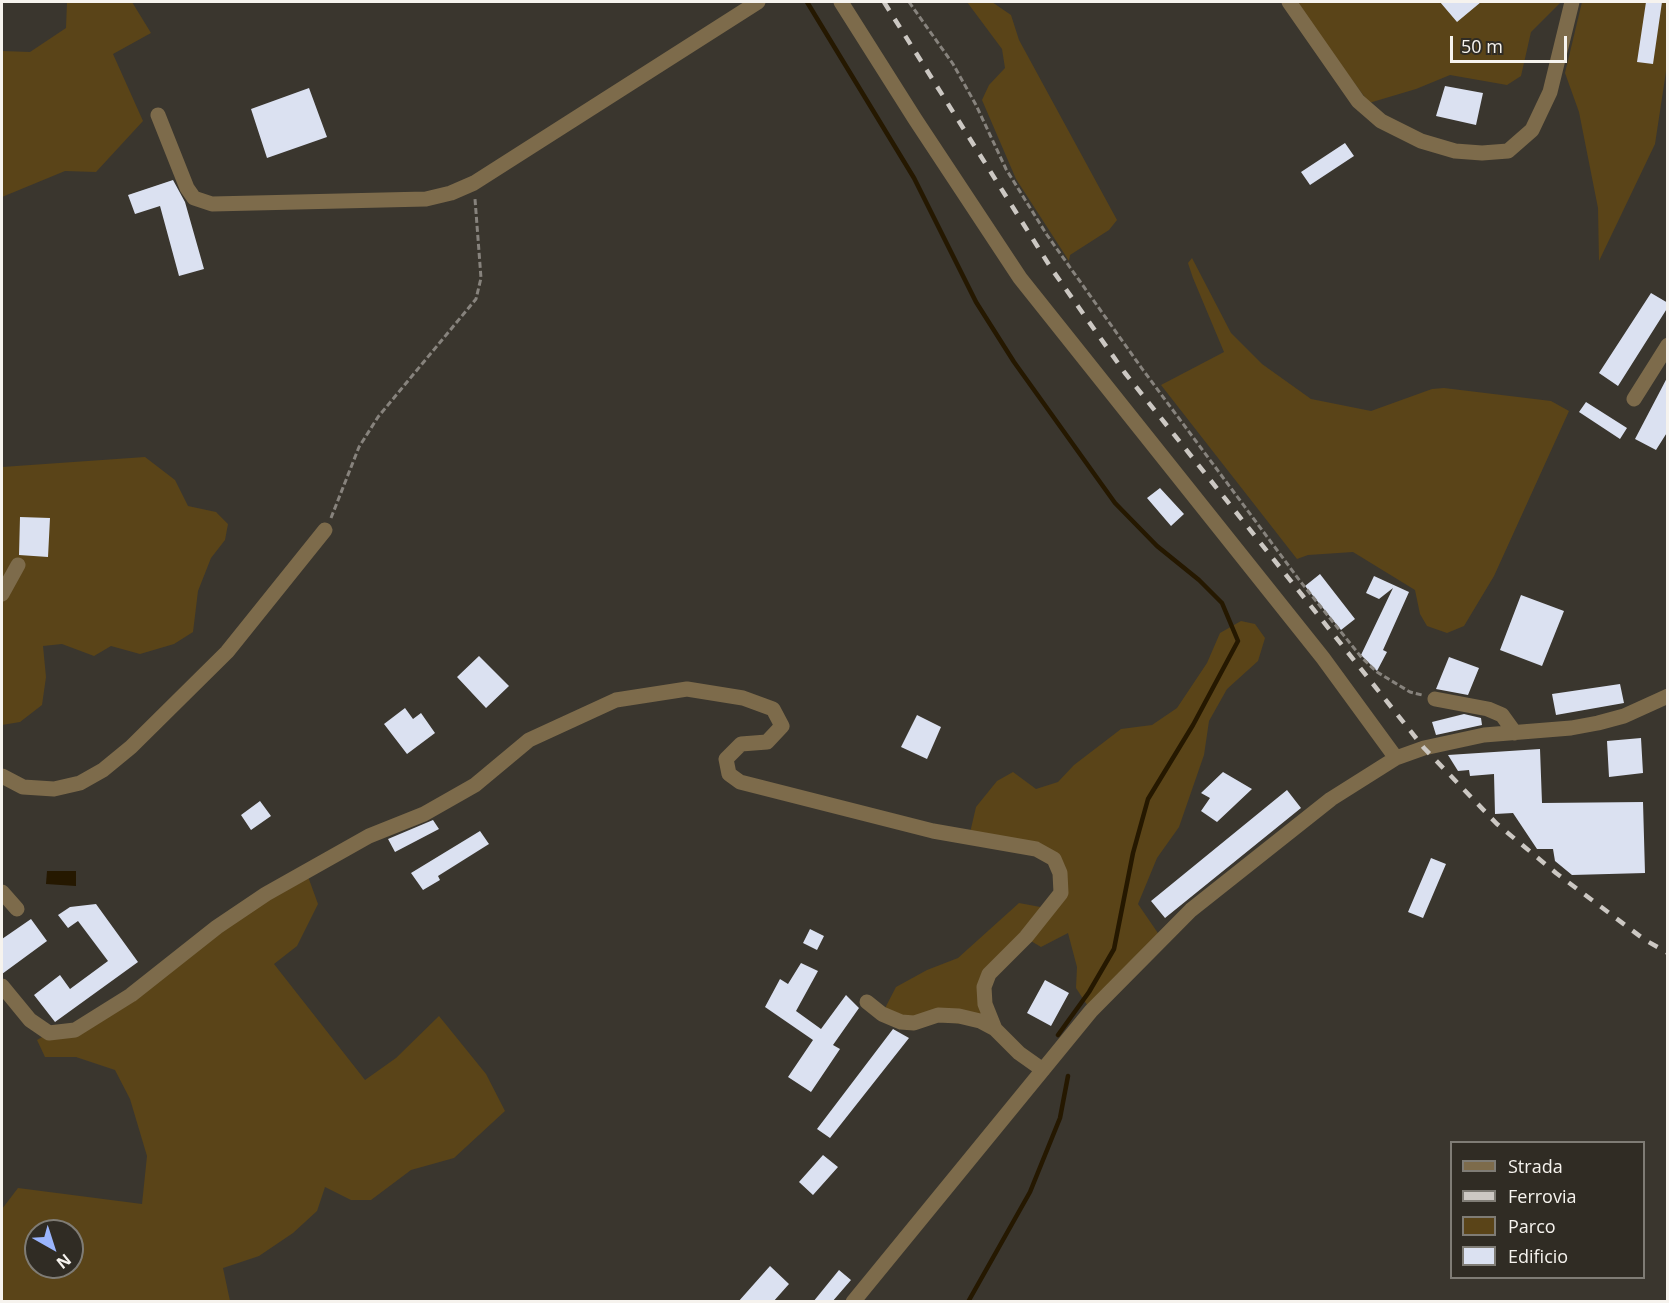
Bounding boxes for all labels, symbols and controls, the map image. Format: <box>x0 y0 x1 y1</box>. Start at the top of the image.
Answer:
scale bar <box>1453 24 1570 62</box>
text: 50 m <box>1461 34 1503 58</box>
legend <box>1450 1141 1645 1279</box>
text: Strada <box>1508 1154 1563 1178</box>
text: Ferrovia <box>1508 1184 1576 1208</box>
text: Parco <box>1508 1214 1556 1238</box>
north arrow <box>24 1219 84 1279</box>
text: Edificio <box>1508 1244 1568 1268</box>
text: N <box>52 1249 76 1274</box>

